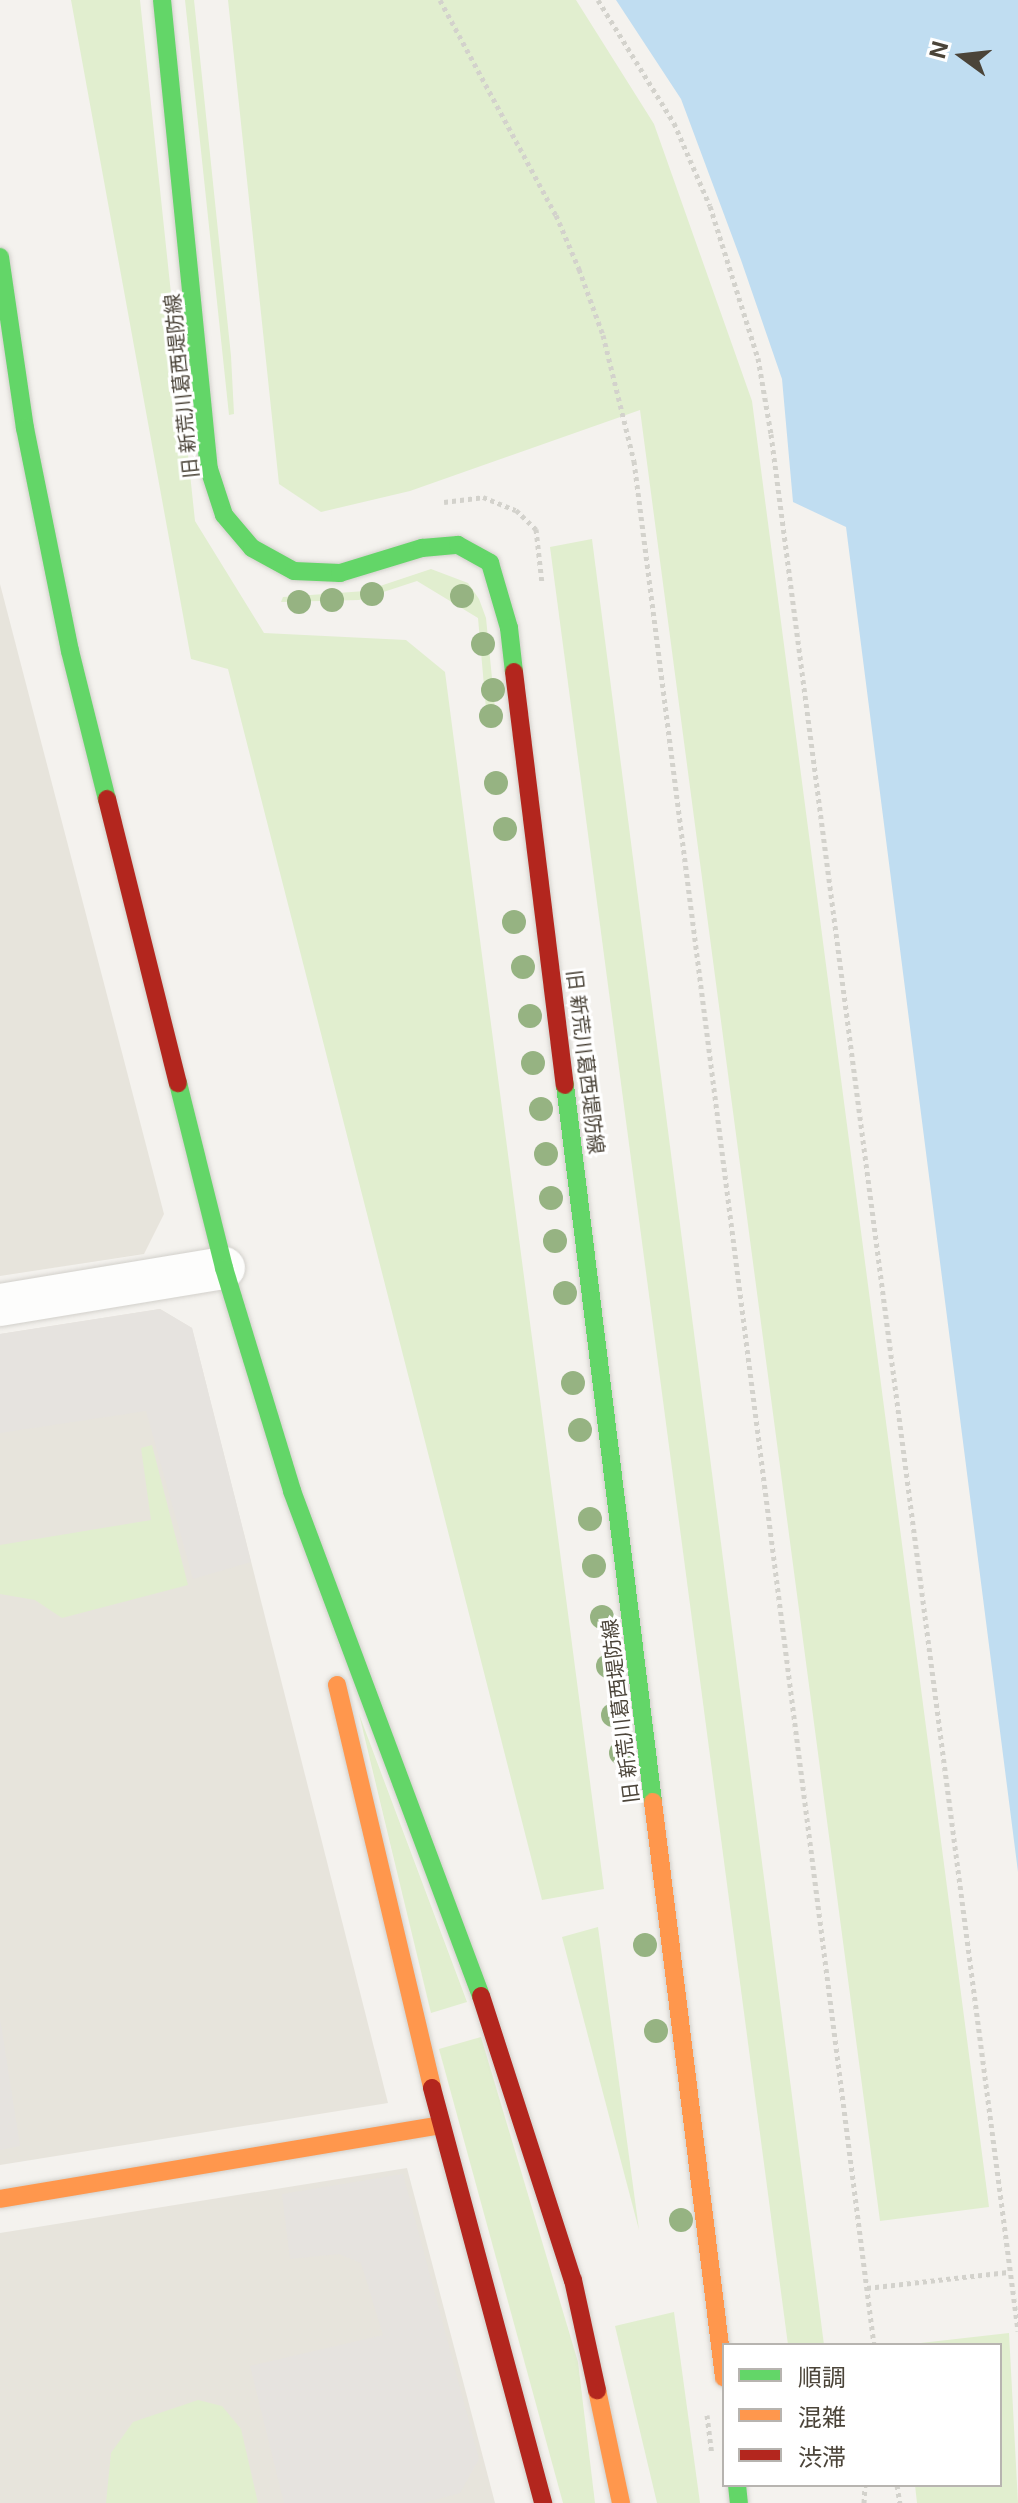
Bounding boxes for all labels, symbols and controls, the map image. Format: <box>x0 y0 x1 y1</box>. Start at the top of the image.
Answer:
north arrow <box>922 16 1002 96</box>
text: N <box>924 38 954 61</box>
street label: 旧 新荒川葛西堤防線 <box>160 292 204 480</box>
street label: 旧 新荒川葛西堤防線 <box>562 968 608 1156</box>
street label: 旧 新荒川葛西堤防線 <box>598 1617 644 1805</box>
legend <box>722 2343 1002 2487</box>
text: 順調 <box>798 2363 846 2392</box>
text: 混雑 <box>798 2403 846 2432</box>
text: 渋滞 <box>798 2443 846 2472</box>

